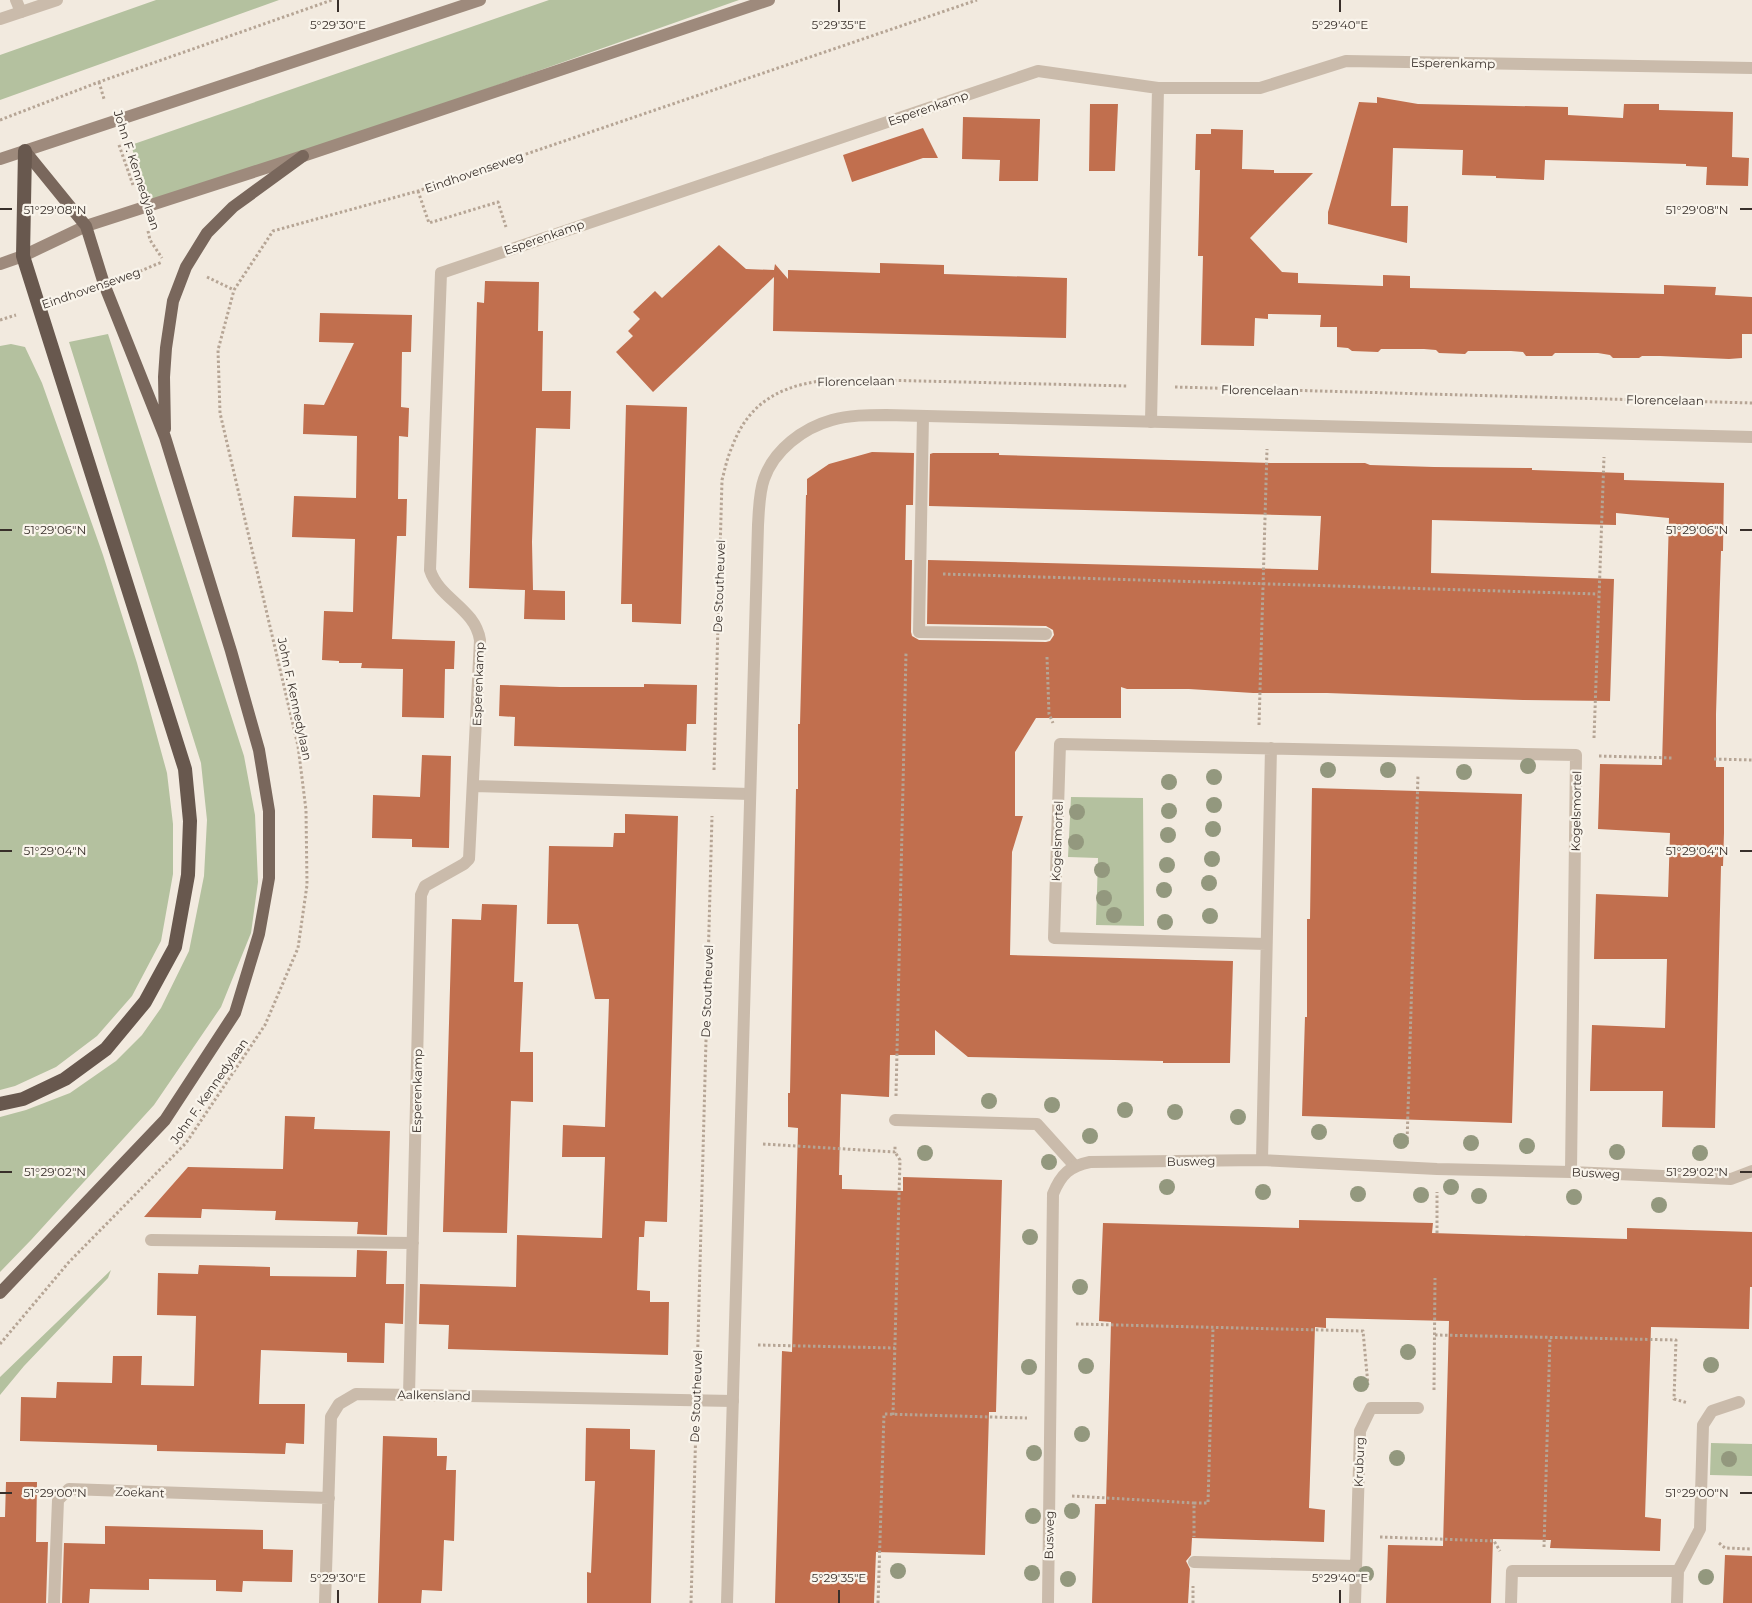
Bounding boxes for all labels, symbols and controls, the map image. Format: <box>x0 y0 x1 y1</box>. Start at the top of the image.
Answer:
text: 5°29'30"E <box>310 17 366 32</box>
text: 5°29'35"E <box>812 17 866 32</box>
text: 5°29'40"E <box>1312 17 1368 32</box>
street label: Esperenkamp <box>1411 55 1495 71</box>
street label: Esperenkamp <box>886 87 970 129</box>
street label: John F. Kennedylaan <box>110 107 163 232</box>
street label: Eindhovenseweg <box>423 148 525 196</box>
text: 51°29'08"N <box>23 202 87 217</box>
text: 51°29'08"N <box>1665 202 1729 217</box>
street label: Esperenkamp <box>502 216 586 258</box>
street label: Eindhovenseweg <box>40 264 142 312</box>
street label: Florencelaan <box>817 373 895 389</box>
street label: Florencelaan <box>1221 382 1299 398</box>
street label: Florencelaan <box>1626 392 1704 408</box>
text: 51°29'06"N <box>24 522 86 537</box>
text: 51°29'06"N <box>1666 522 1728 537</box>
street label: De Stoutheuvel <box>710 539 728 633</box>
street label: John F. Kennedylaan <box>274 635 315 762</box>
street label: Esperenkamp <box>469 642 487 726</box>
street label: Kogelsmortel <box>1568 771 1584 851</box>
street label: Kogelsmortel <box>1048 800 1066 882</box>
text: 51°29'04"N <box>24 843 87 858</box>
text: 51°29'04"N <box>1666 843 1729 858</box>
street label: De Stoutheuvel <box>698 944 716 1038</box>
street label: John F. Kennedylaan <box>166 1035 251 1147</box>
street label: Esperenkamp <box>409 1049 425 1133</box>
street label: Busweg <box>1167 1153 1215 1169</box>
text: 51°29'02"N <box>24 1164 86 1179</box>
street label: Busweg <box>1571 1164 1621 1182</box>
text: 51°29'02"N <box>1666 1164 1728 1179</box>
street label: De Stoutheuvel <box>687 1349 705 1443</box>
street label: Aalkensland <box>397 1387 471 1403</box>
street label: Kruburg <box>1351 1437 1367 1487</box>
street label: Zoekant <box>115 1484 165 1500</box>
text: 51°29'00"N <box>23 1485 87 1500</box>
text: 51°29'00"N <box>1665 1485 1729 1500</box>
street label: Busweg <box>1041 1511 1057 1559</box>
text: 5°29'30"E <box>310 1570 366 1585</box>
text: 5°29'35"E <box>812 1570 866 1585</box>
text: 5°29'40"E <box>1312 1570 1368 1585</box>

